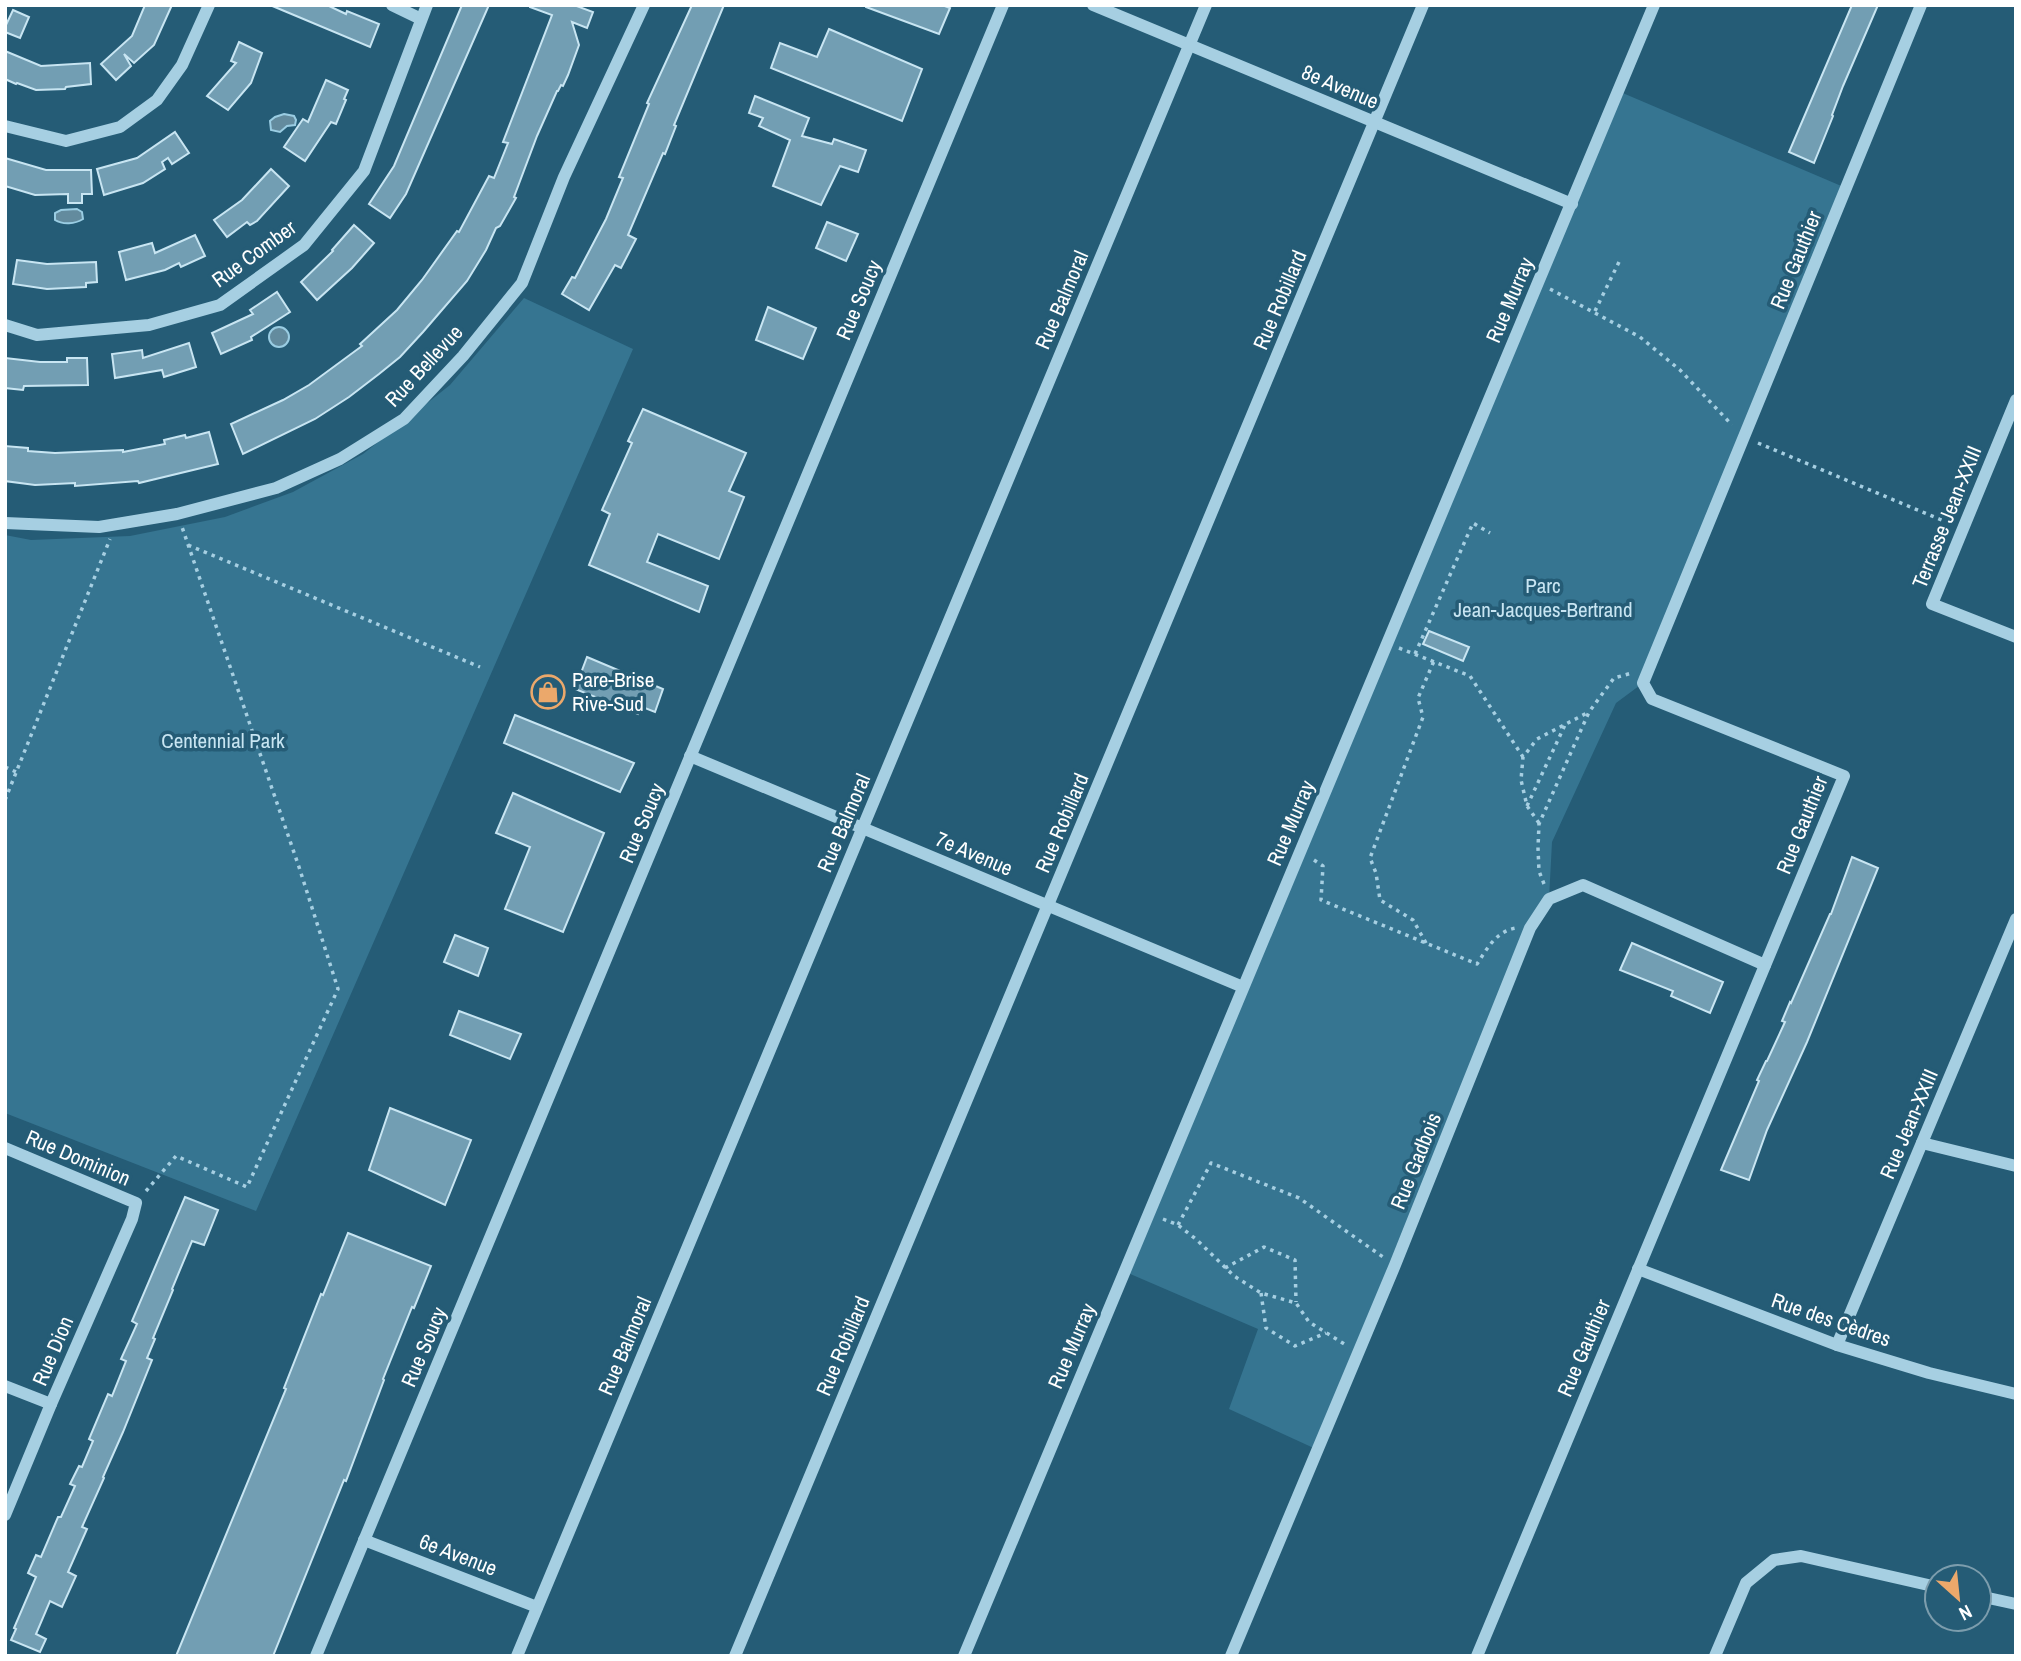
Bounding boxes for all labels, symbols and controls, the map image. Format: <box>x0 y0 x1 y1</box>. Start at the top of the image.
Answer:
street label: 8e Avenue <box>1297 57 1383 116</box>
street label: Rue Gauthier <box>1763 206 1828 313</box>
street label: Rue Comber <box>206 213 302 294</box>
street label: Rue Balmoral <box>1028 246 1095 353</box>
street label: Rue Robillard <box>1246 246 1313 354</box>
street label: Rue Murray <box>1479 252 1541 347</box>
street label: Rue Soucy <box>829 255 888 344</box>
street label: Rue Bellevue <box>378 318 469 413</box>
street label: Terrasse Jean-XXIII <box>1905 441 1988 592</box>
park label: Parc Jean-Jacques-Bertrand <box>1454 571 1632 624</box>
place label: Pare-Brise Rive-Sud <box>572 665 654 718</box>
shop icon: Pare-Brise Rive-Sud <box>529 673 567 711</box>
park label: Centennial Park <box>161 726 285 755</box>
street label: Rue Balmoral <box>810 769 877 876</box>
street label: Rue Robillard <box>1028 769 1095 877</box>
street label: Rue Gauthier <box>1769 771 1834 878</box>
street label: Rue Murray <box>1260 775 1322 870</box>
street label: Rue Soucy <box>612 778 671 867</box>
street label: 7e Avenue <box>931 824 1017 883</box>
street label: Rue Jean-XXIII <box>1872 1064 1945 1183</box>
street label: Rue Gadbois <box>1383 1108 1448 1213</box>
street label: Rue Dominion <box>21 1123 135 1193</box>
street label: Rue des Cèdres <box>1768 1286 1895 1353</box>
street label: Rue Balmoral <box>591 1292 658 1399</box>
street label: Rue Robillard <box>809 1292 876 1400</box>
street label: Rue Gauthier <box>1550 1294 1617 1401</box>
street label: Rue Murray <box>1041 1298 1103 1393</box>
street label: Rue Soucy <box>394 1302 453 1391</box>
street label: Rue Dion <box>25 1312 80 1390</box>
street label: 6e Avenue <box>415 1526 501 1583</box>
north arrow <box>1923 1563 1993 1633</box>
text: N <box>1955 1599 1977 1627</box>

